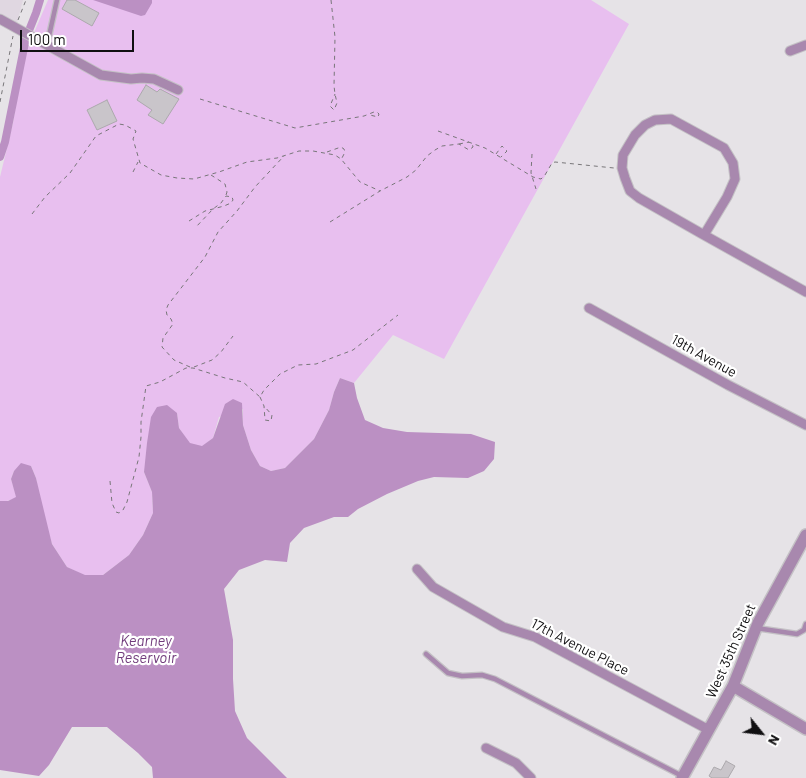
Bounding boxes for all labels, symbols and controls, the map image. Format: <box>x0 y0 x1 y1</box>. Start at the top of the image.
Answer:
scale bar <box>22 20 136 52</box>
text: 100 m <box>28 30 66 48</box>
street label: 19th Avenue <box>668 331 740 381</box>
street label: West 35th Street <box>703 601 759 701</box>
street label: 17th Avenue Place <box>528 615 632 679</box>
water label: Kearney Reservoir <box>116 632 176 667</box>
north arrow <box>736 708 786 758</box>
text: N <box>765 732 784 749</box>

